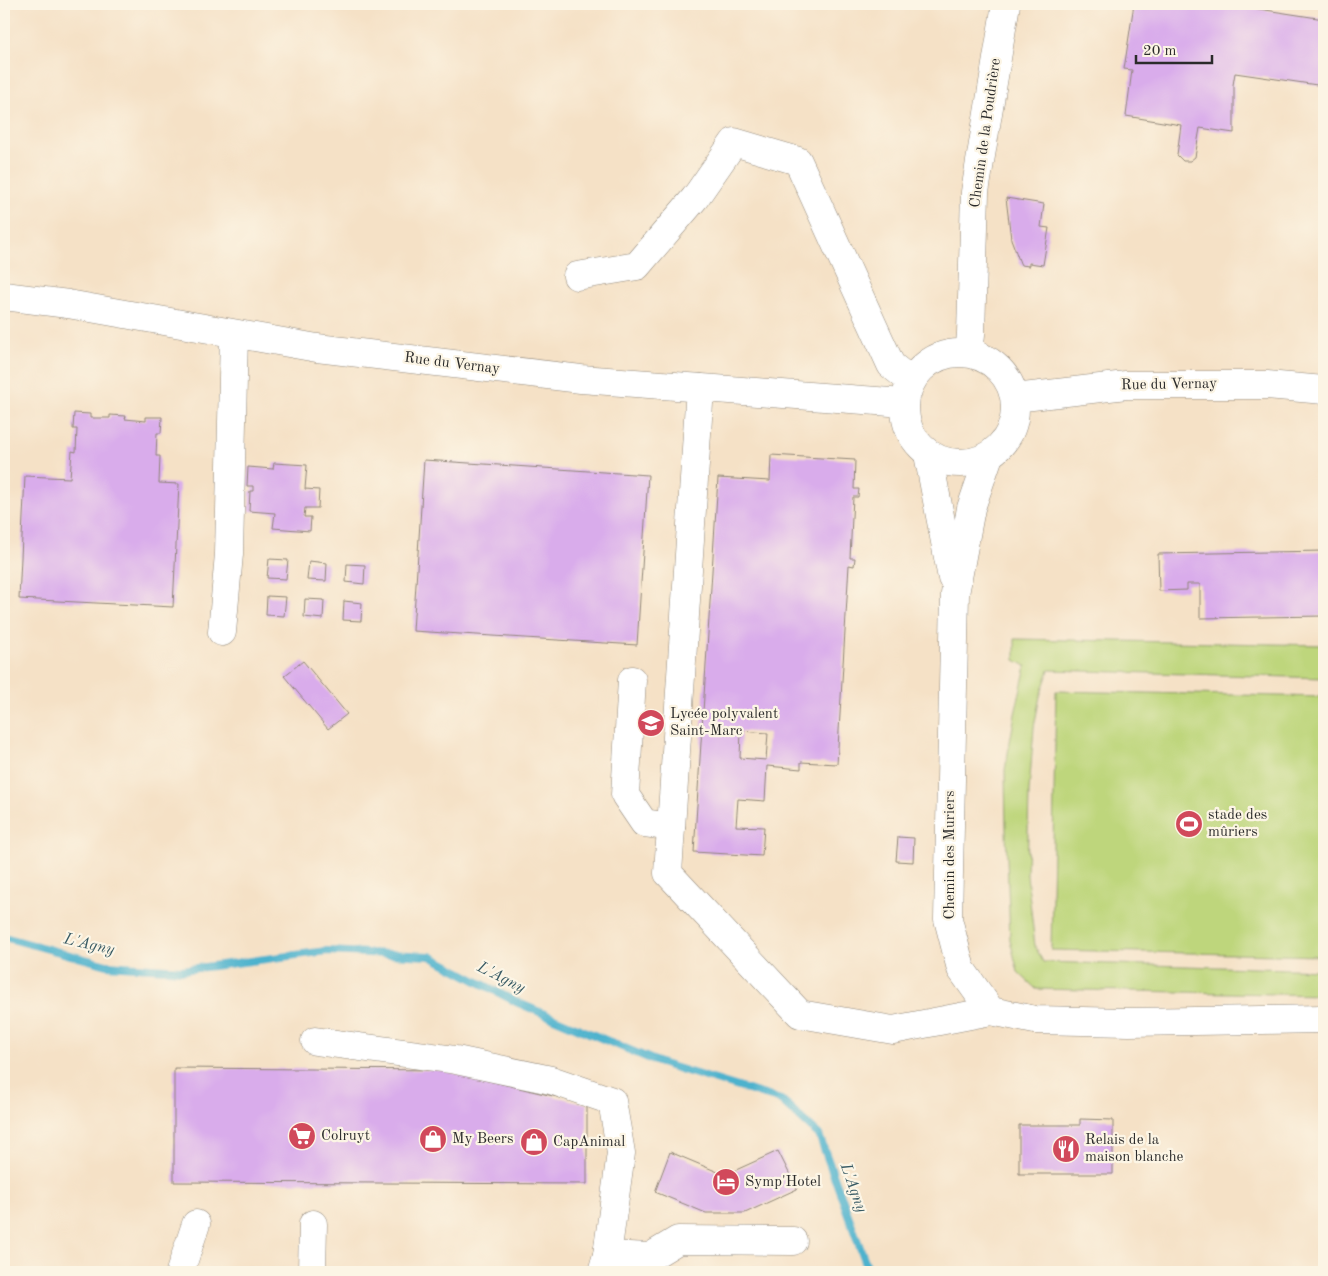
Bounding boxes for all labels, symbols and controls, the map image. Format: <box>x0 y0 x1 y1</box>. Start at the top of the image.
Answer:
scale bar <box>1136 32 1212 64</box>
text: 20 m <box>1143 44 1177 59</box>
street label: Chemin de la Poudrière <box>968 57 1004 209</box>
street label: Rue du Vernay <box>403 351 501 377</box>
street label: Rue du Vernay <box>1121 377 1217 393</box>
place label: Lycée polyvalent Saint-Marc <box>670 707 778 739</box>
school or university icon: Lycée polyvalent Saint-Marc <box>636 708 666 738</box>
street label: Chemin des Muriers <box>943 790 958 920</box>
place label: stade des mûriers <box>1208 808 1267 840</box>
sports icon: stade des mûriers <box>1174 809 1204 839</box>
water label: L'Agny <box>61 931 117 959</box>
water label: L'Agny <box>474 959 528 997</box>
supermarket icon: Colruyt <box>287 1121 317 1151</box>
shop icon: My Beers <box>418 1124 448 1154</box>
shop icon: CapAnimal <box>519 1127 549 1157</box>
place label: Colruyt <box>321 1129 370 1144</box>
place label: My Beers <box>452 1132 514 1147</box>
place label: Relais de la maison blanche <box>1085 1133 1184 1165</box>
restaurant icon: Relais de la maison blanche <box>1051 1134 1081 1164</box>
place label: CapAnimal <box>553 1135 625 1150</box>
water label: L'Agny <box>836 1160 870 1216</box>
hotel icon: Symp'Hotel <box>711 1167 741 1197</box>
place label: Symp'Hotel <box>745 1175 821 1190</box>

